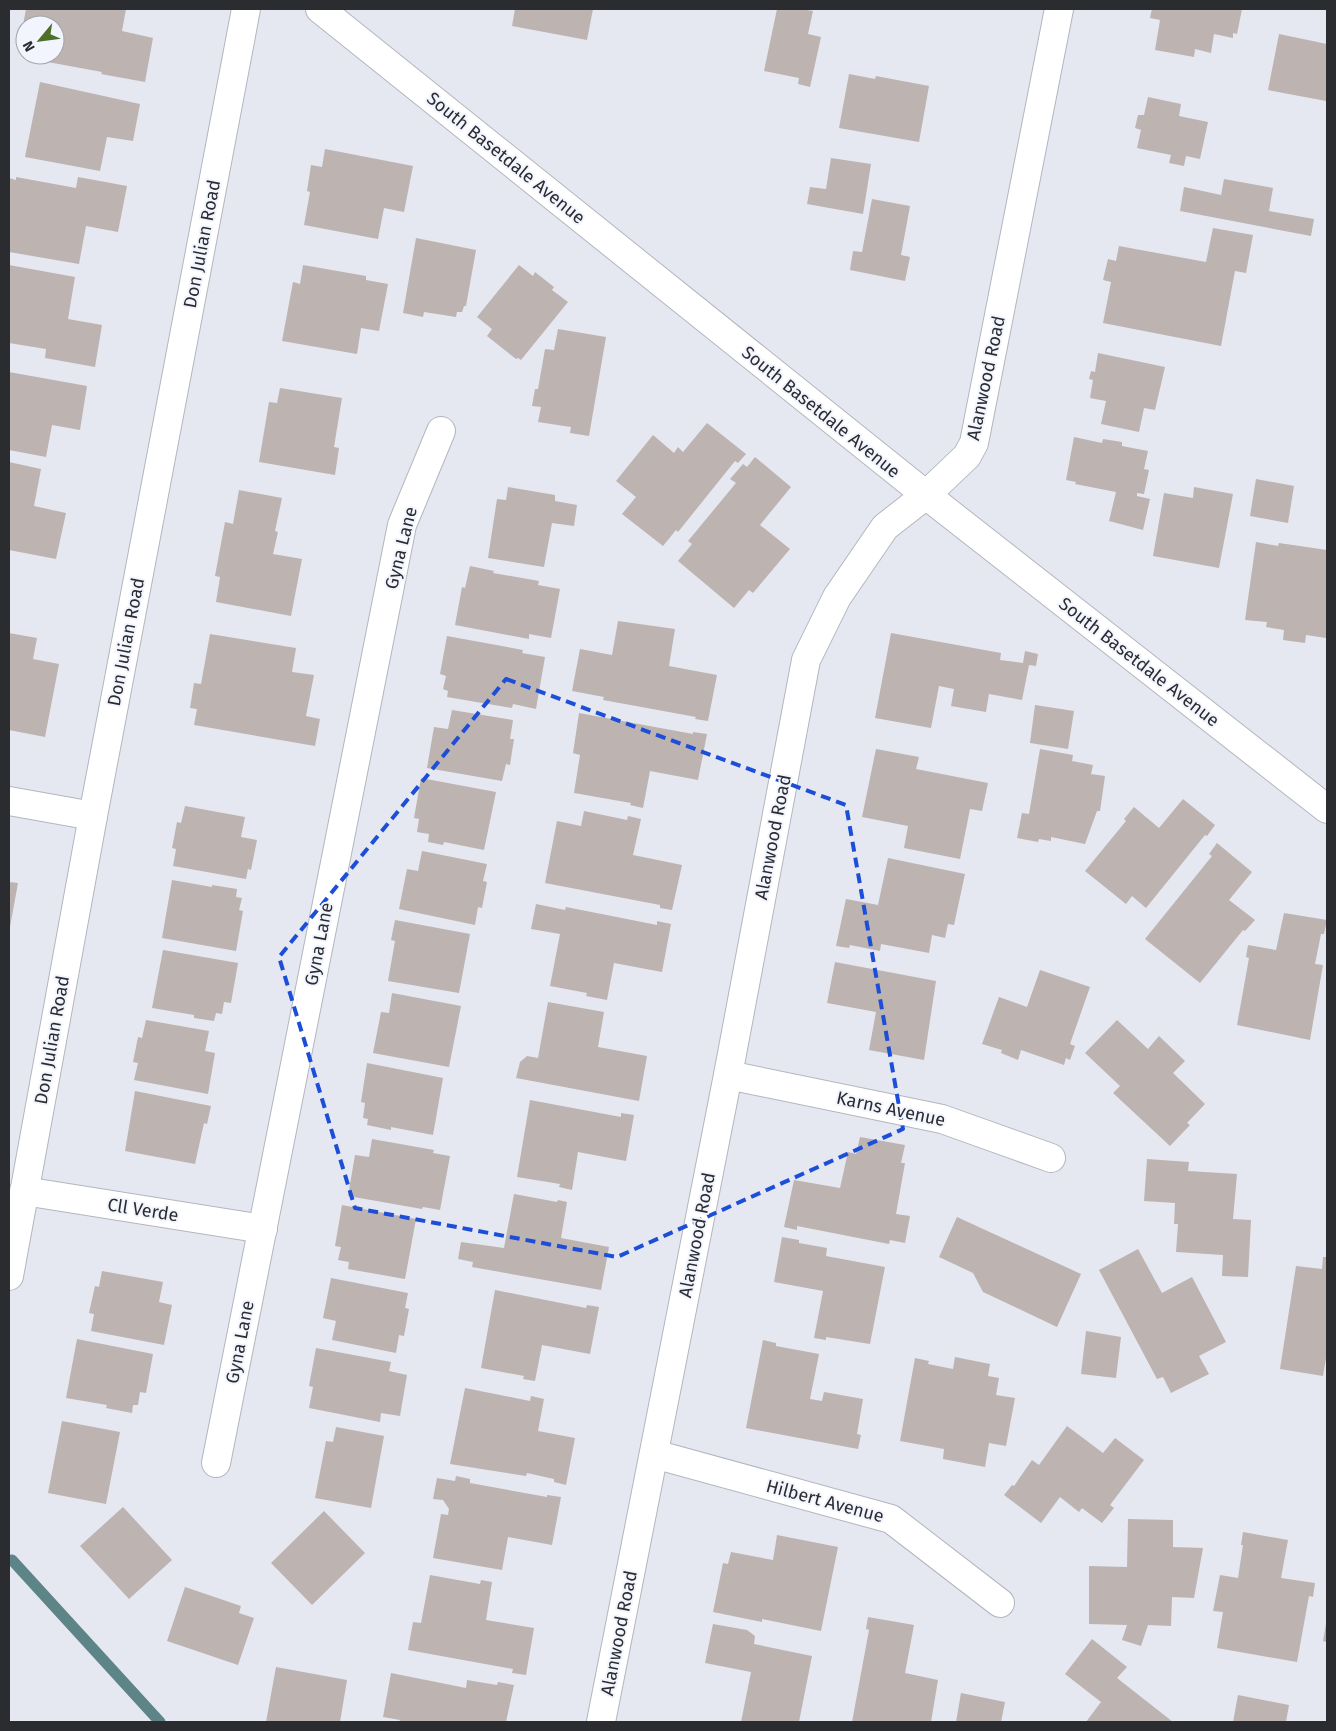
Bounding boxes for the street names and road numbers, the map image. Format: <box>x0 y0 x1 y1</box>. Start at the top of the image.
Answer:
street label: South Basetdale Avenue <box>422 87 590 229</box>
street label: Don Julian Road <box>179 178 225 310</box>
street label: Alanwood Road <box>962 314 1010 442</box>
street label: South Basetdale Avenue <box>737 341 905 483</box>
street label: Gyna Lane <box>380 504 422 592</box>
street label: Don Julian Road <box>103 576 149 708</box>
street label: South Basetdale Avenue <box>1054 593 1224 731</box>
street label: Alanwood Road <box>750 773 796 901</box>
street label: Gyna Lane <box>300 901 338 987</box>
street label: Don Julian Road <box>30 974 74 1106</box>
street label: Karns Avenue <box>835 1087 947 1131</box>
street label: Alanwood Road <box>674 1171 720 1299</box>
street label: Cll Verde <box>106 1194 180 1226</box>
street label: Gyna Lane <box>221 1299 259 1385</box>
street label: Hilbert Avenue <box>764 1475 886 1527</box>
street label: Alanwood Road <box>596 1569 642 1697</box>

